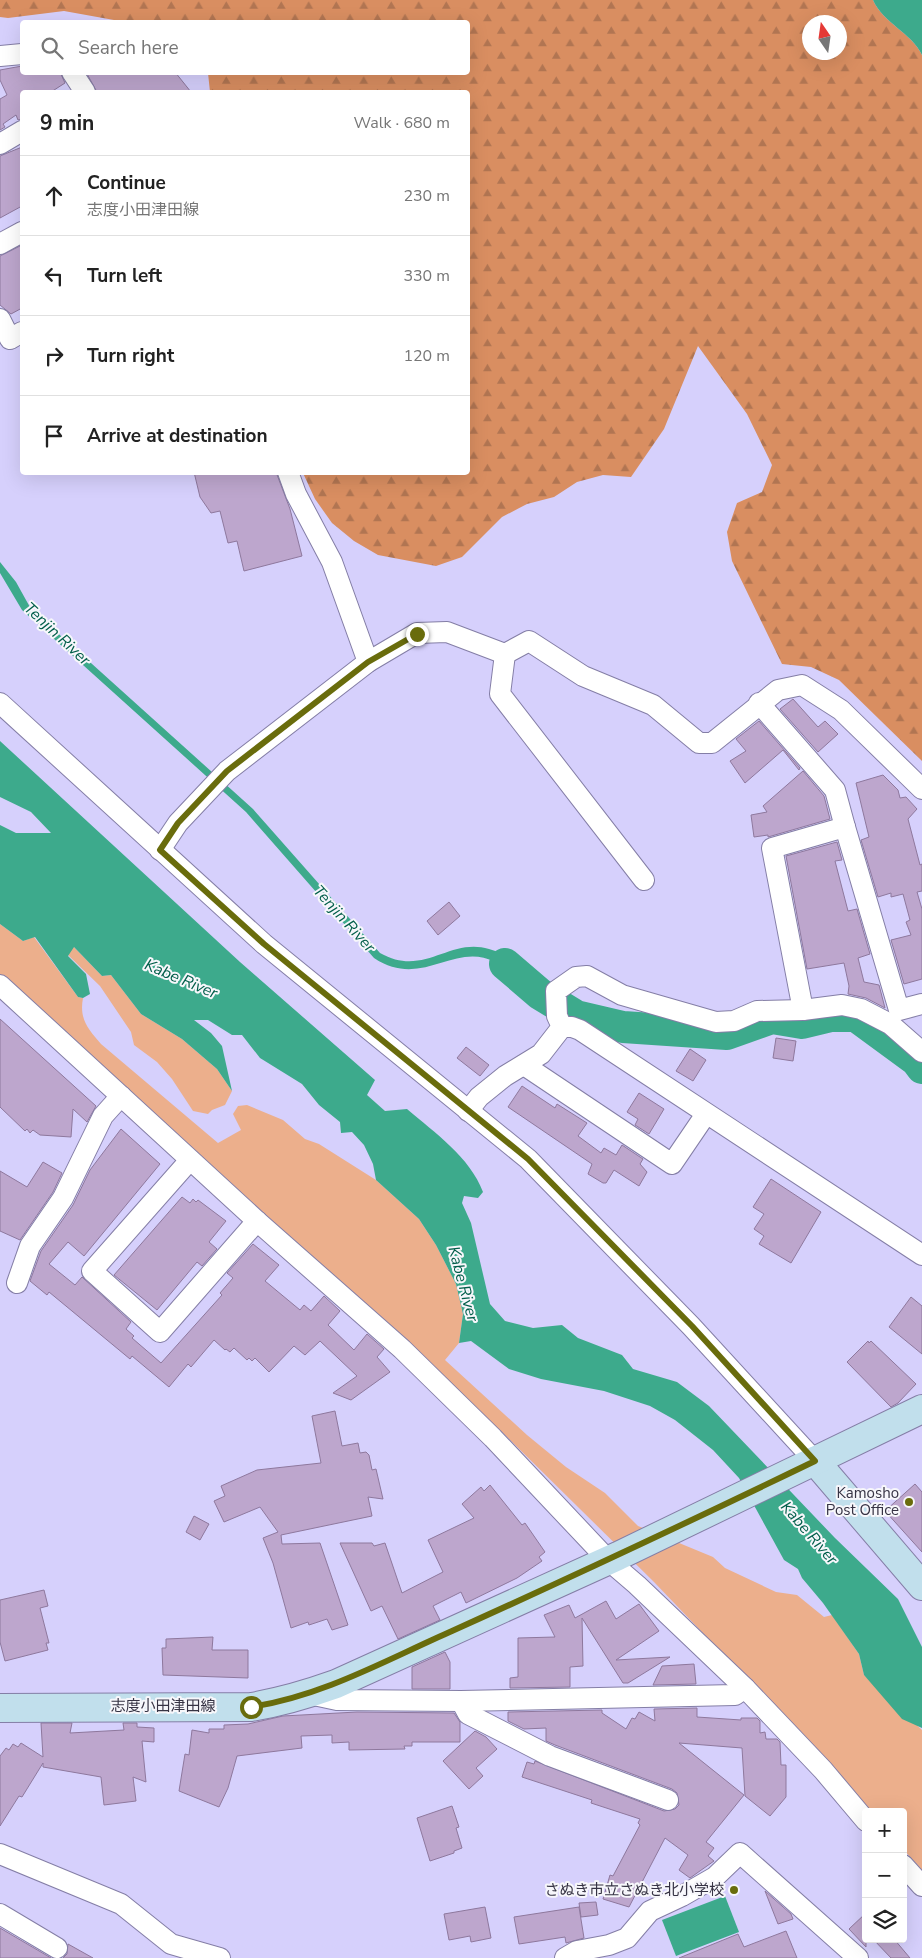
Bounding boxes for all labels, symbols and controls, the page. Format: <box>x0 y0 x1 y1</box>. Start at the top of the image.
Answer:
north arrow <box>802 15 847 60</box>
search box <box>20 20 470 75</box>
icon: search <box>38 34 66 62</box>
text: Search here <box>78 35 179 61</box>
text: 9 min <box>40 109 94 137</box>
text: Walk · 680 m <box>354 112 450 134</box>
text: Continue <box>87 170 166 196</box>
icon: ahead <box>40 182 68 210</box>
text: 230 m <box>403 185 450 207</box>
text: 志度小田津田線 <box>87 199 199 221</box>
icon: left <box>40 262 68 290</box>
text: Turn left <box>87 263 162 289</box>
text: 330 m <box>403 265 450 287</box>
icon: right <box>40 342 68 370</box>
text: Turn right <box>87 343 174 369</box>
text: 120 m <box>403 345 450 367</box>
icon: arrive <box>40 422 68 450</box>
text: Arrive at destination <box>87 423 268 449</box>
water label: Tenjin River <box>19 597 96 671</box>
route end <box>406 623 429 646</box>
water label: Tenjin River <box>308 881 381 958</box>
water label: Kabe River <box>141 954 222 1005</box>
water label: Kabe River <box>442 1244 484 1325</box>
place label: Kamosho Post Office <box>826 1483 899 1520</box>
marker: Kamosho Post Office <box>903 1496 915 1508</box>
water label: Kabe River <box>775 1497 843 1570</box>
street label: 志度小田津田線 <box>110 1696 216 1716</box>
route start <box>240 1696 263 1719</box>
map controls <box>862 1808 907 1943</box>
button: + <box>862 1808 907 1853</box>
button: − <box>862 1853 907 1898</box>
place label: さぬき市立さぬき北小学校 <box>545 1880 724 1900</box>
marker: さぬき市立さぬき北小学校 <box>728 1884 740 1896</box>
button: layers <box>862 1898 907 1943</box>

